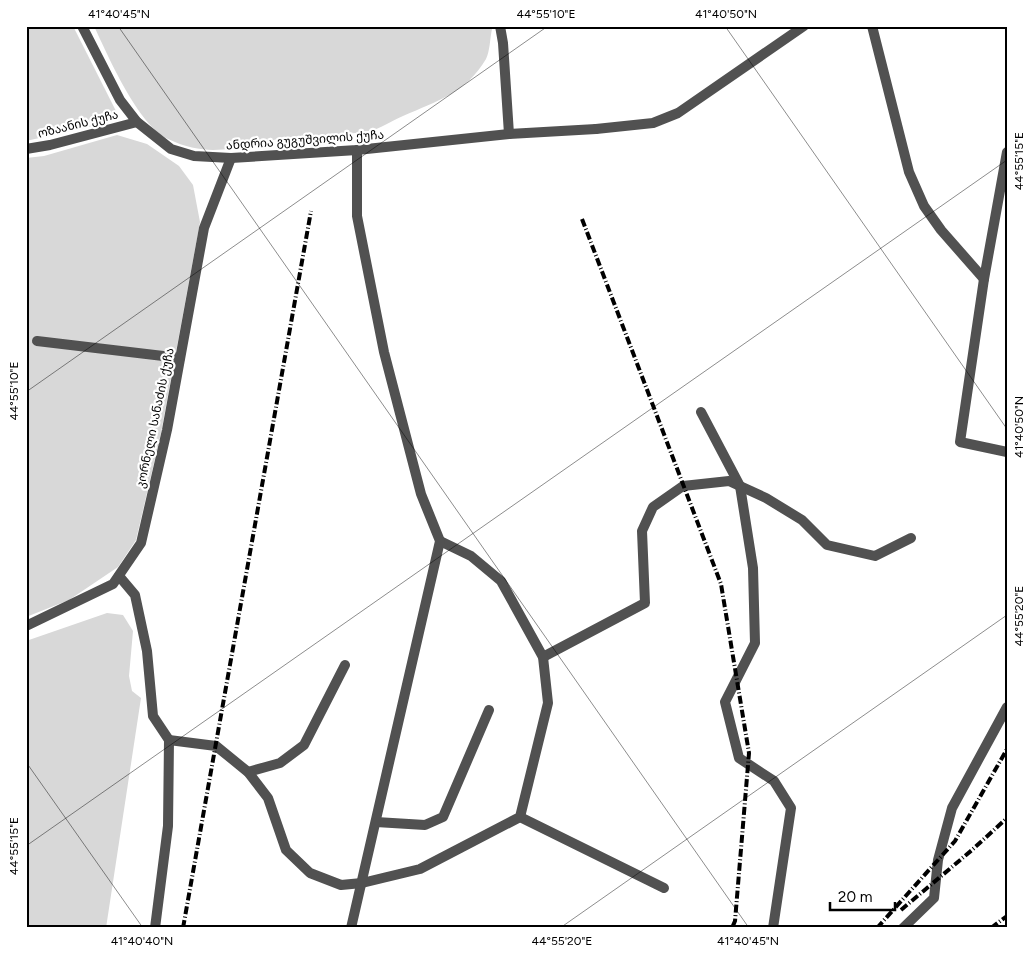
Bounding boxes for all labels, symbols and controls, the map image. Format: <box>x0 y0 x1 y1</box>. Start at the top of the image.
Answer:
text: 41°40'45"N <box>88 7 150 21</box>
text: 44°55'10"E <box>516 7 576 21</box>
text: 41°40'50"N <box>695 7 757 21</box>
street label: ოზაანის ქუჩა <box>36 107 120 141</box>
street label: ანდრია გუგუშვილის ქუჩა <box>226 127 384 154</box>
text: 44°55'15"E <box>1012 132 1026 190</box>
street label: კორნელი სანაძის ქუჩა <box>133 346 178 490</box>
text: 44°55'10"E <box>7 361 21 421</box>
text: 41°40'50"N <box>1012 396 1026 458</box>
text: 44°55'20"E <box>1012 586 1026 646</box>
text: 44°55'15"E <box>7 817 21 875</box>
scale bar <box>830 879 896 911</box>
text: 20 m <box>838 888 872 906</box>
text: 41°40'40"N <box>111 934 173 948</box>
text: 44°55'20"E <box>532 934 592 948</box>
text: 41°40'45"N <box>717 934 779 948</box>

